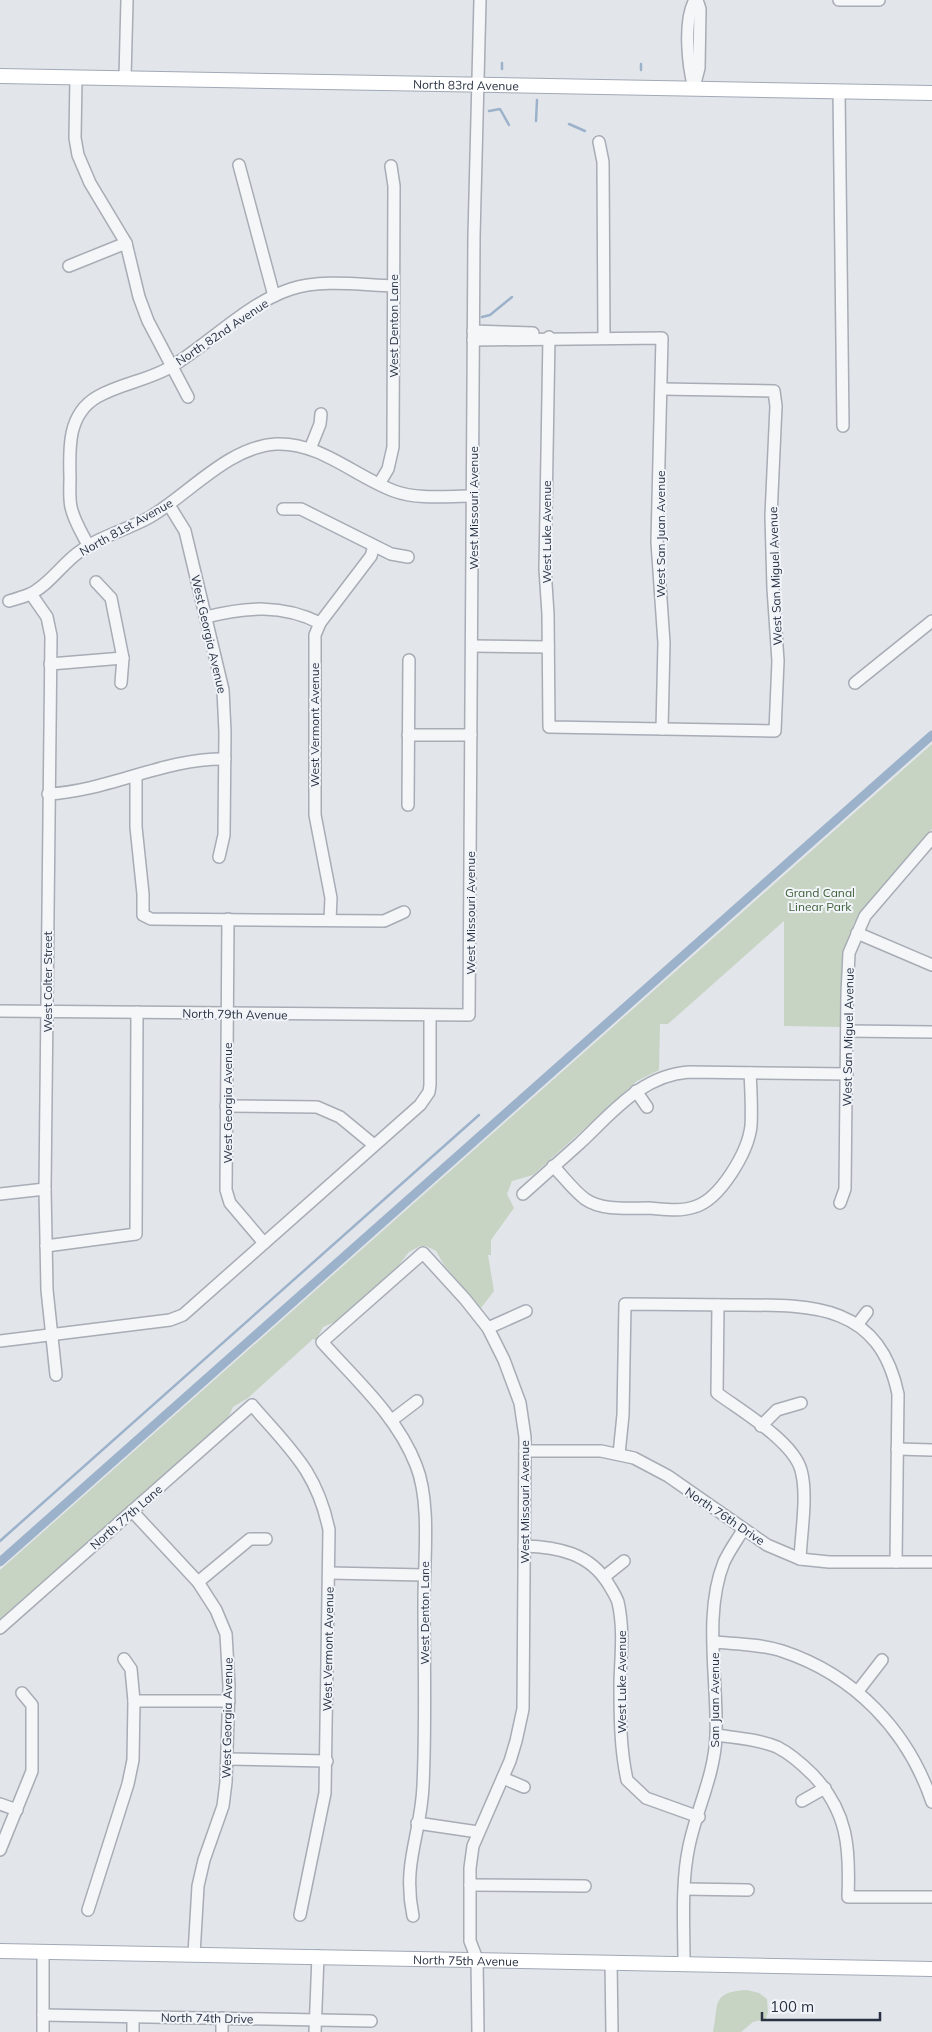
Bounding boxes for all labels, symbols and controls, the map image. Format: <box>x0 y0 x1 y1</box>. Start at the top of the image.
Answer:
street label: North 83rd Avenue <box>413 76 519 93</box>
street label: West Denton Lane <box>386 274 401 378</box>
street label: North 82nd Avenue <box>173 295 271 369</box>
street label: West Missouri Avenue <box>466 446 481 570</box>
street label: West San Juan Avenue <box>653 470 668 598</box>
street label: West Luke Avenue <box>539 480 554 584</box>
street label: North 81st Avenue <box>77 495 175 559</box>
street label: West San Miguel Avenue <box>765 506 785 646</box>
street label: West Georgia Avenue <box>188 573 230 695</box>
street label: West Vermont Avenue <box>307 663 322 787</box>
street label: West Missouri Avenue <box>463 851 478 975</box>
park label: Grand Canal Linear Park <box>785 885 855 914</box>
street label: West Colter Street <box>40 931 55 1033</box>
street label: West San Miguel Avenue <box>839 967 857 1107</box>
street label: North 79th Avenue <box>182 1006 288 1022</box>
street label: West Georgia Avenue <box>220 1042 235 1164</box>
street label: West Missouri Avenue <box>517 1440 532 1564</box>
street label: North 77th Lane <box>87 1482 165 1552</box>
street label: North 76th Drive <box>682 1484 768 1548</box>
street label: West Denton Lane <box>417 1561 432 1665</box>
street label: West Vermont Avenue <box>319 1587 337 1711</box>
street label: West Luke Avenue <box>614 1630 629 1734</box>
street label: San Juan Avenue <box>707 1653 722 1747</box>
street label: West Georgia Avenue <box>218 1657 236 1779</box>
street label: North 75th Avenue <box>413 1951 519 1969</box>
scale bar <box>762 1990 880 2022</box>
text: 100 m <box>770 1997 814 2016</box>
street label: North 74th Drive <box>161 2010 253 2026</box>

